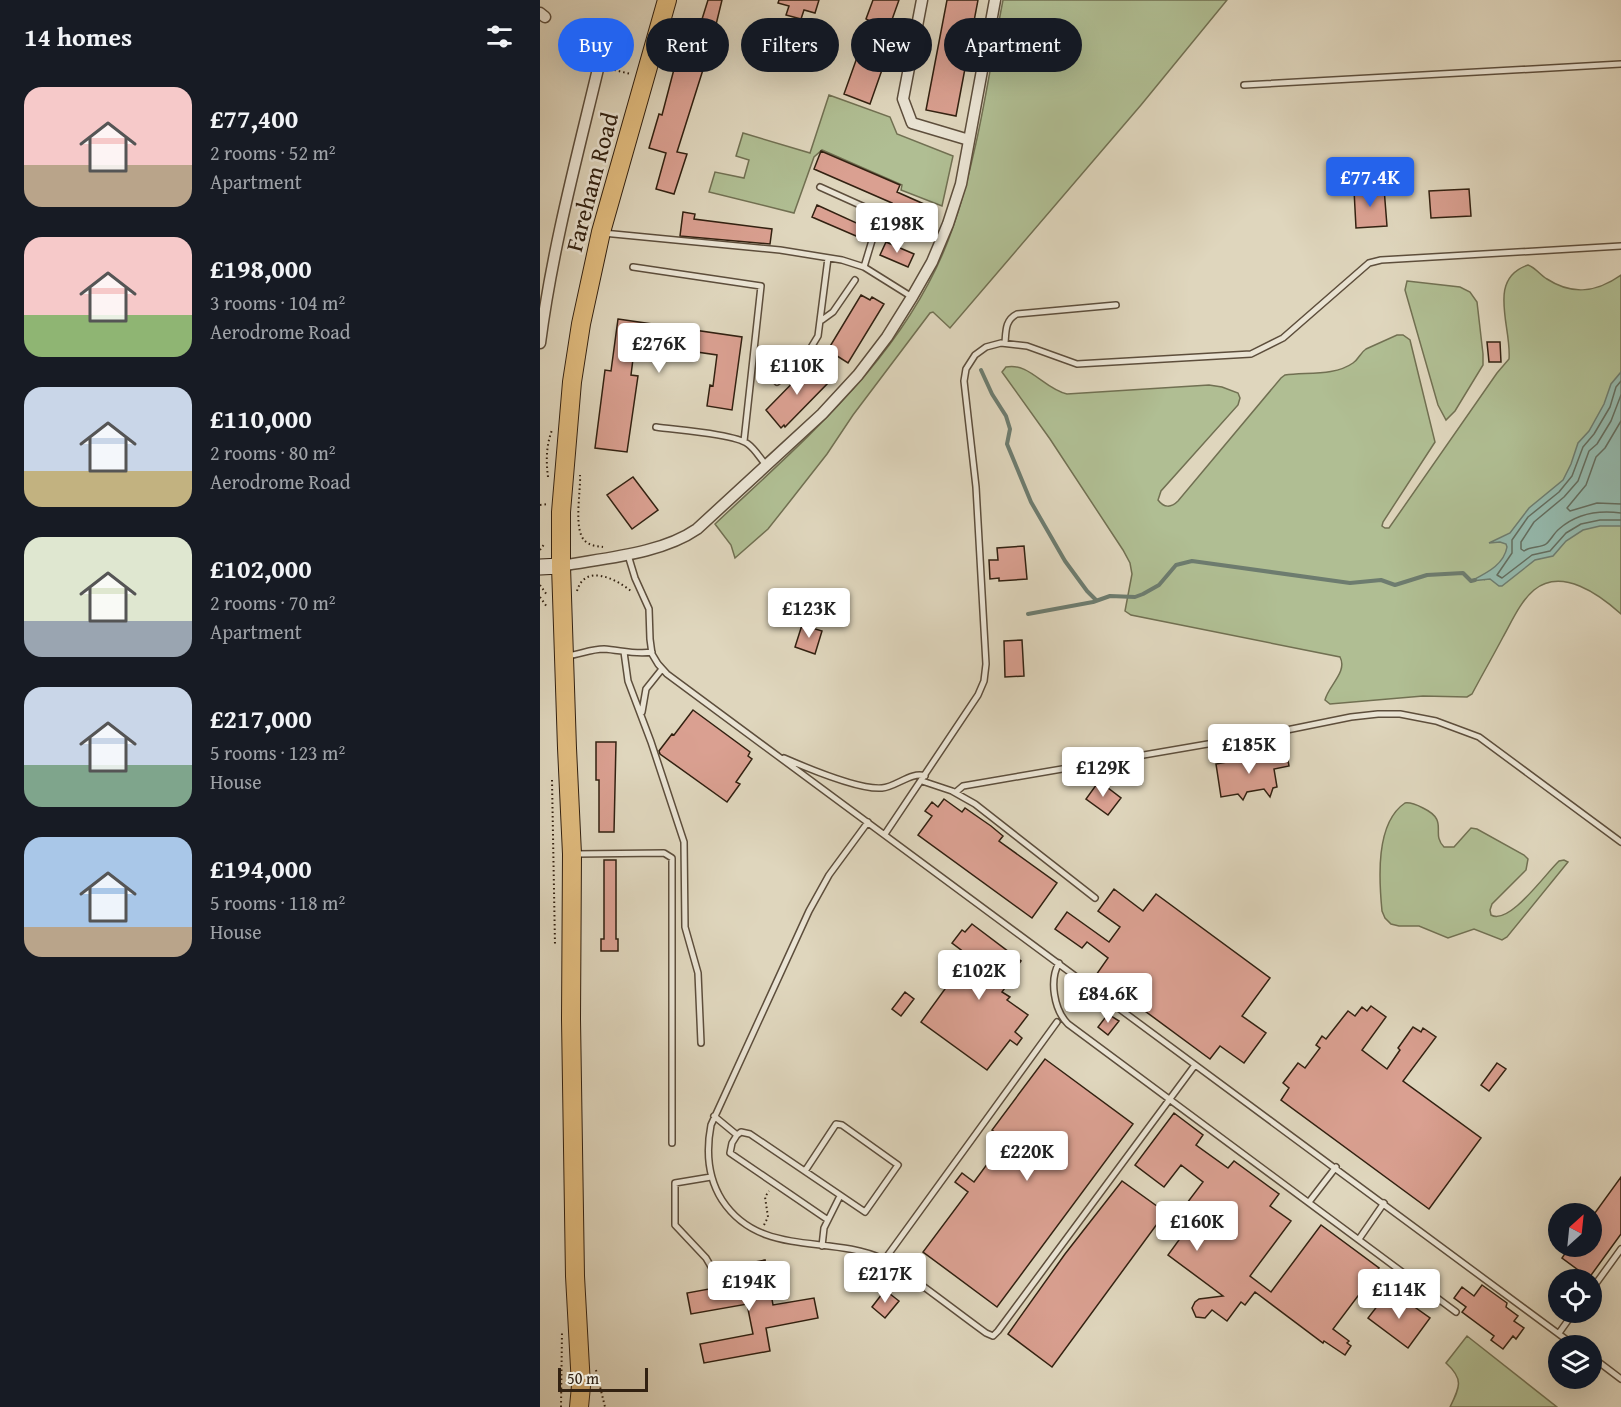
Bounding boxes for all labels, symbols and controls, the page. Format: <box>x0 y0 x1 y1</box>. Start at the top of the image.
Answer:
text: 14 homes <box>24 17 132 56</box>
chip: Buy <box>558 18 634 72</box>
chip: Rent <box>646 18 729 72</box>
chip: Filters <box>741 18 839 72</box>
chip: New <box>851 18 932 72</box>
chip: Apartment <box>944 18 1082 72</box>
icon: filters <box>483 20 516 53</box>
text: £77,400 <box>210 99 298 138</box>
street label: Fareham Road <box>556 108 627 255</box>
icon: home <box>72 111 144 183</box>
text: 2 rooms · 52 m² <box>210 138 336 167</box>
pin: £77.4K <box>1321 157 1419 208</box>
text: £77.4K <box>1340 162 1400 191</box>
text: Apartment <box>210 167 302 196</box>
pin: £198K <box>855 203 939 254</box>
text: £198K <box>870 208 924 237</box>
text: £198,000 <box>210 249 312 288</box>
icon: home <box>72 261 144 333</box>
text: 3 rooms · 104 m² <box>210 288 345 317</box>
text: Aerodrome Road <box>210 317 350 346</box>
pin: £276K <box>617 323 701 374</box>
text: £276K <box>632 328 686 357</box>
pin: £110K <box>755 345 839 396</box>
text: £110K <box>770 350 824 379</box>
text: £110,000 <box>210 399 312 438</box>
icon: home <box>72 411 144 483</box>
text: 2 rooms · 80 m² <box>210 438 336 467</box>
text: Aerodrome Road <box>210 467 350 496</box>
text: £102,000 <box>210 549 312 588</box>
icon: home <box>72 561 144 633</box>
text: 2 rooms · 70 m² <box>210 588 336 617</box>
pin: £123K <box>767 588 851 639</box>
text: £123K <box>782 593 836 622</box>
text: Apartment <box>210 617 302 646</box>
text: £217,000 <box>210 699 312 738</box>
icon: home <box>72 711 144 783</box>
pin: £185K <box>1207 724 1291 775</box>
text: £185K <box>1222 729 1276 758</box>
text: 5 rooms · 123 m² <box>210 738 345 767</box>
pin: £129K <box>1061 747 1145 798</box>
text: £129K <box>1076 752 1130 781</box>
text: House <box>210 767 262 796</box>
text: £194,000 <box>210 849 312 888</box>
icon: home <box>72 861 144 933</box>
text: 5 rooms · 118 m² <box>210 888 345 917</box>
text: House <box>210 917 262 946</box>
pin: £102K <box>937 950 1021 1001</box>
text: £102K <box>952 955 1006 984</box>
pin: £84.6K <box>1059 973 1157 1024</box>
text: £84.6K <box>1078 978 1138 1007</box>
pin: £220K <box>985 1131 1069 1182</box>
text: £220K <box>1000 1136 1054 1165</box>
pin: £160K <box>1155 1201 1239 1252</box>
north arrow <box>1548 1203 1602 1257</box>
map controls <box>1548 1203 1602 1389</box>
text: £160K <box>1170 1206 1224 1235</box>
pin: £217K <box>843 1253 927 1304</box>
text: £217K <box>858 1258 912 1287</box>
pin: £194K <box>707 1261 791 1312</box>
text: £194K <box>722 1266 776 1295</box>
pin: £114K <box>1357 1269 1441 1320</box>
button: locate <box>1548 1269 1602 1323</box>
text: £114K <box>1372 1274 1426 1303</box>
button: layers <box>1548 1335 1602 1389</box>
scale bar <box>558 1365 648 1392</box>
text: 50 m <box>567 1366 599 1390</box>

